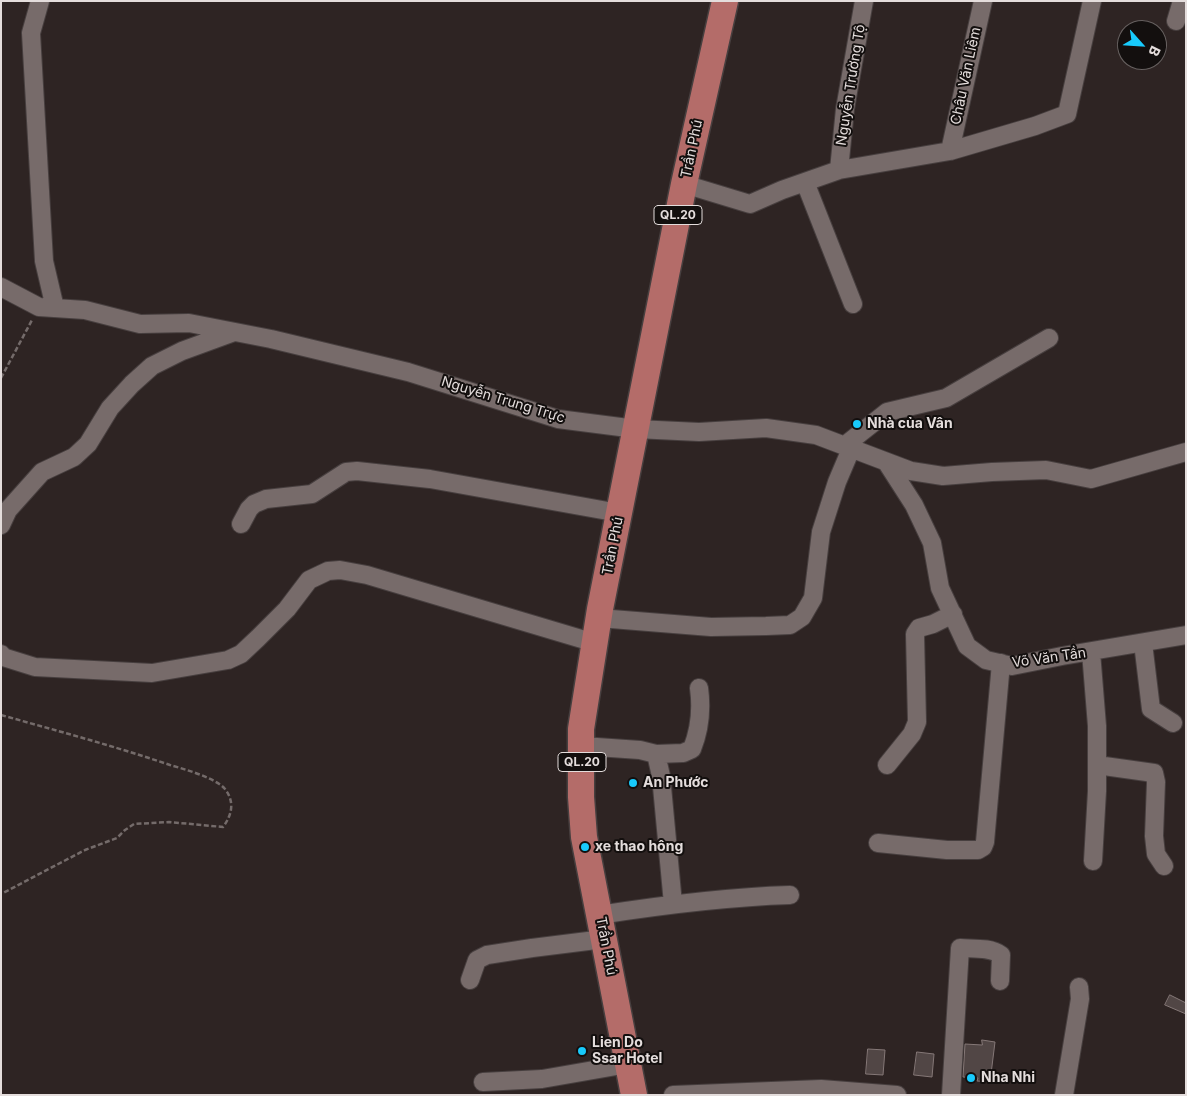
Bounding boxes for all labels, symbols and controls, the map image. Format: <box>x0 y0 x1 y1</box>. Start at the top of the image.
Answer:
north arrow <box>1117 20 1167 70</box>
street label: Nguyễn Trường Tộ <box>833 23 869 147</box>
street label: Châu Văn Liêm <box>947 26 985 126</box>
text: B <box>1145 43 1165 59</box>
street label: Trần Phú <box>678 118 706 180</box>
road number: QL.20 <box>654 206 702 224</box>
street label: Nguyễn Trung Trực <box>439 373 567 427</box>
place label: Nhà của Vân <box>867 416 953 432</box>
marker: Nhà của Vân <box>851 418 863 430</box>
street label: Trần Phú <box>599 515 627 577</box>
street label: Võ Văn Tần <box>1011 644 1087 672</box>
road number: QL.20 <box>558 752 606 772</box>
place label: An Phước <box>643 775 709 791</box>
marker: An Phước <box>627 777 639 789</box>
place label: xe thao hông <box>595 839 683 855</box>
marker: xe thao hông <box>579 841 591 853</box>
street label: Trần Phú <box>592 915 620 977</box>
place label: Lien Do Ssar Hotel <box>592 1035 662 1068</box>
marker: Lien Do Ssar Hotel <box>576 1045 588 1057</box>
place label: Nha Nhi <box>981 1070 1035 1086</box>
marker: Nha Nhi <box>965 1072 977 1084</box>

